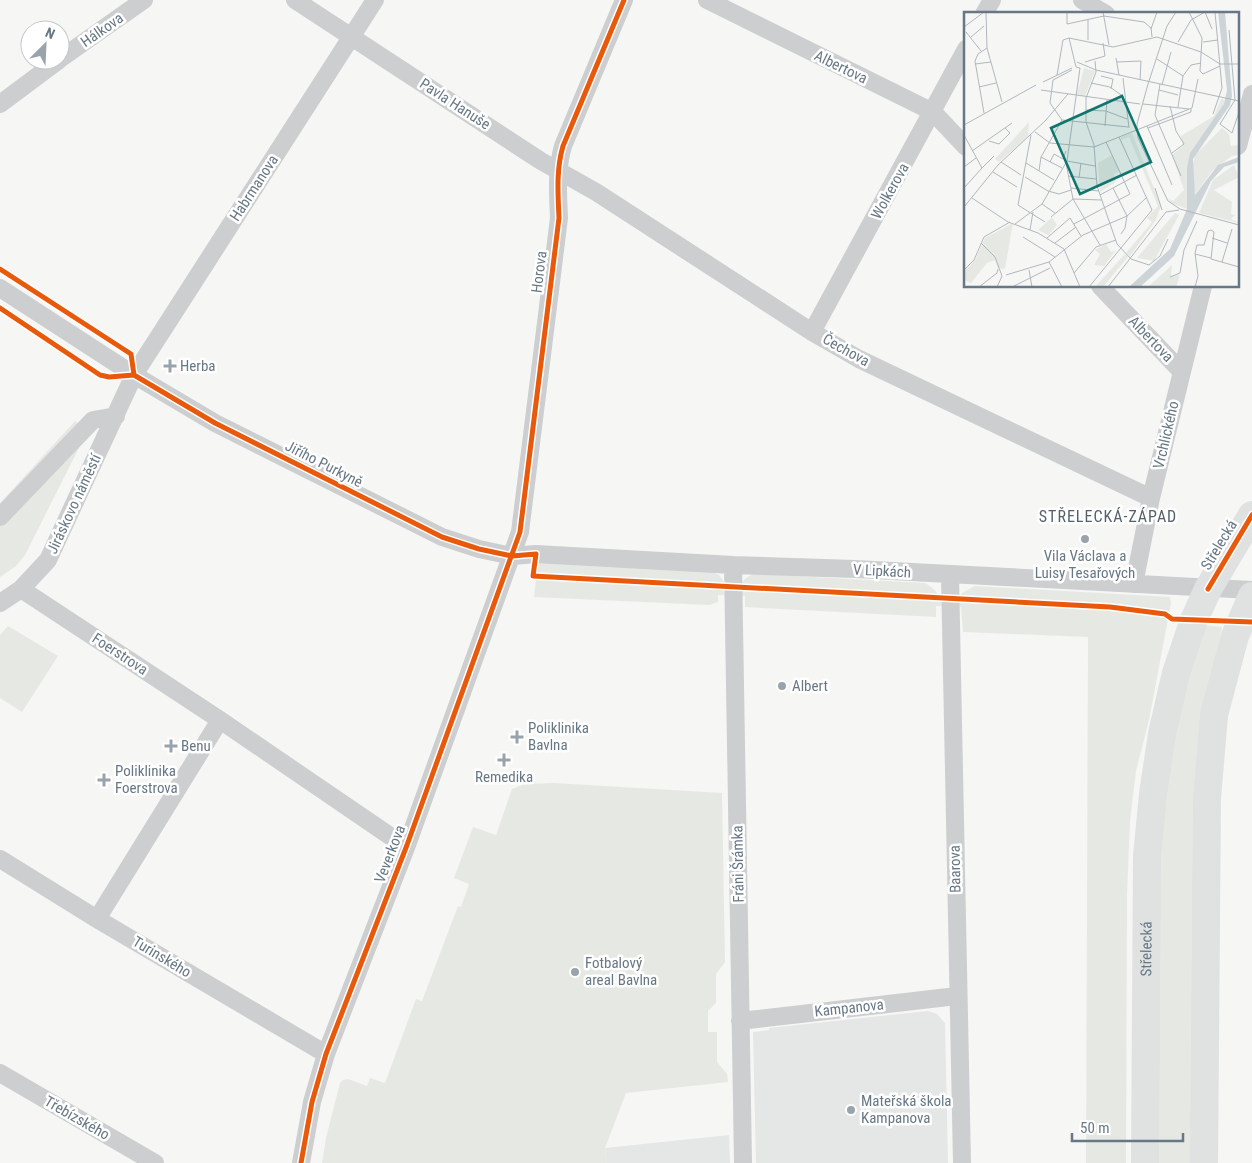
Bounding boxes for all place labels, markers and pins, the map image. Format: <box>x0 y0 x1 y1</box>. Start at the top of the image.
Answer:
place label: Herba <box>180 357 216 375</box>
marker: Herba <box>164 360 176 372</box>
marker: Vila Václava a Luisy Tesařových <box>1079 533 1091 545</box>
place label: Vila Václava a Luisy Tesařových <box>1035 547 1135 582</box>
place label: Albert <box>792 677 828 695</box>
marker: Albert <box>776 680 788 692</box>
place label: Poliklinika Bavlna <box>528 719 589 754</box>
marker: Poliklinika Bavlna <box>510 730 524 744</box>
place label: Benu <box>181 737 211 755</box>
marker: Benu <box>165 740 177 752</box>
marker: Remedika <box>498 754 510 766</box>
place label: Poliklinika Foerstrova <box>115 762 178 797</box>
place label: Remedika <box>475 768 533 786</box>
marker: Poliklinika Foerstrova <box>97 773 111 787</box>
place label: Fotbalový areal Bavlna <box>585 954 657 989</box>
marker: Fotbalový areal Bavlna <box>569 966 581 978</box>
place label: Mateřská škola Kampanova <box>861 1092 952 1127</box>
marker: Mateřská škola Kampanova <box>845 1104 857 1116</box>

